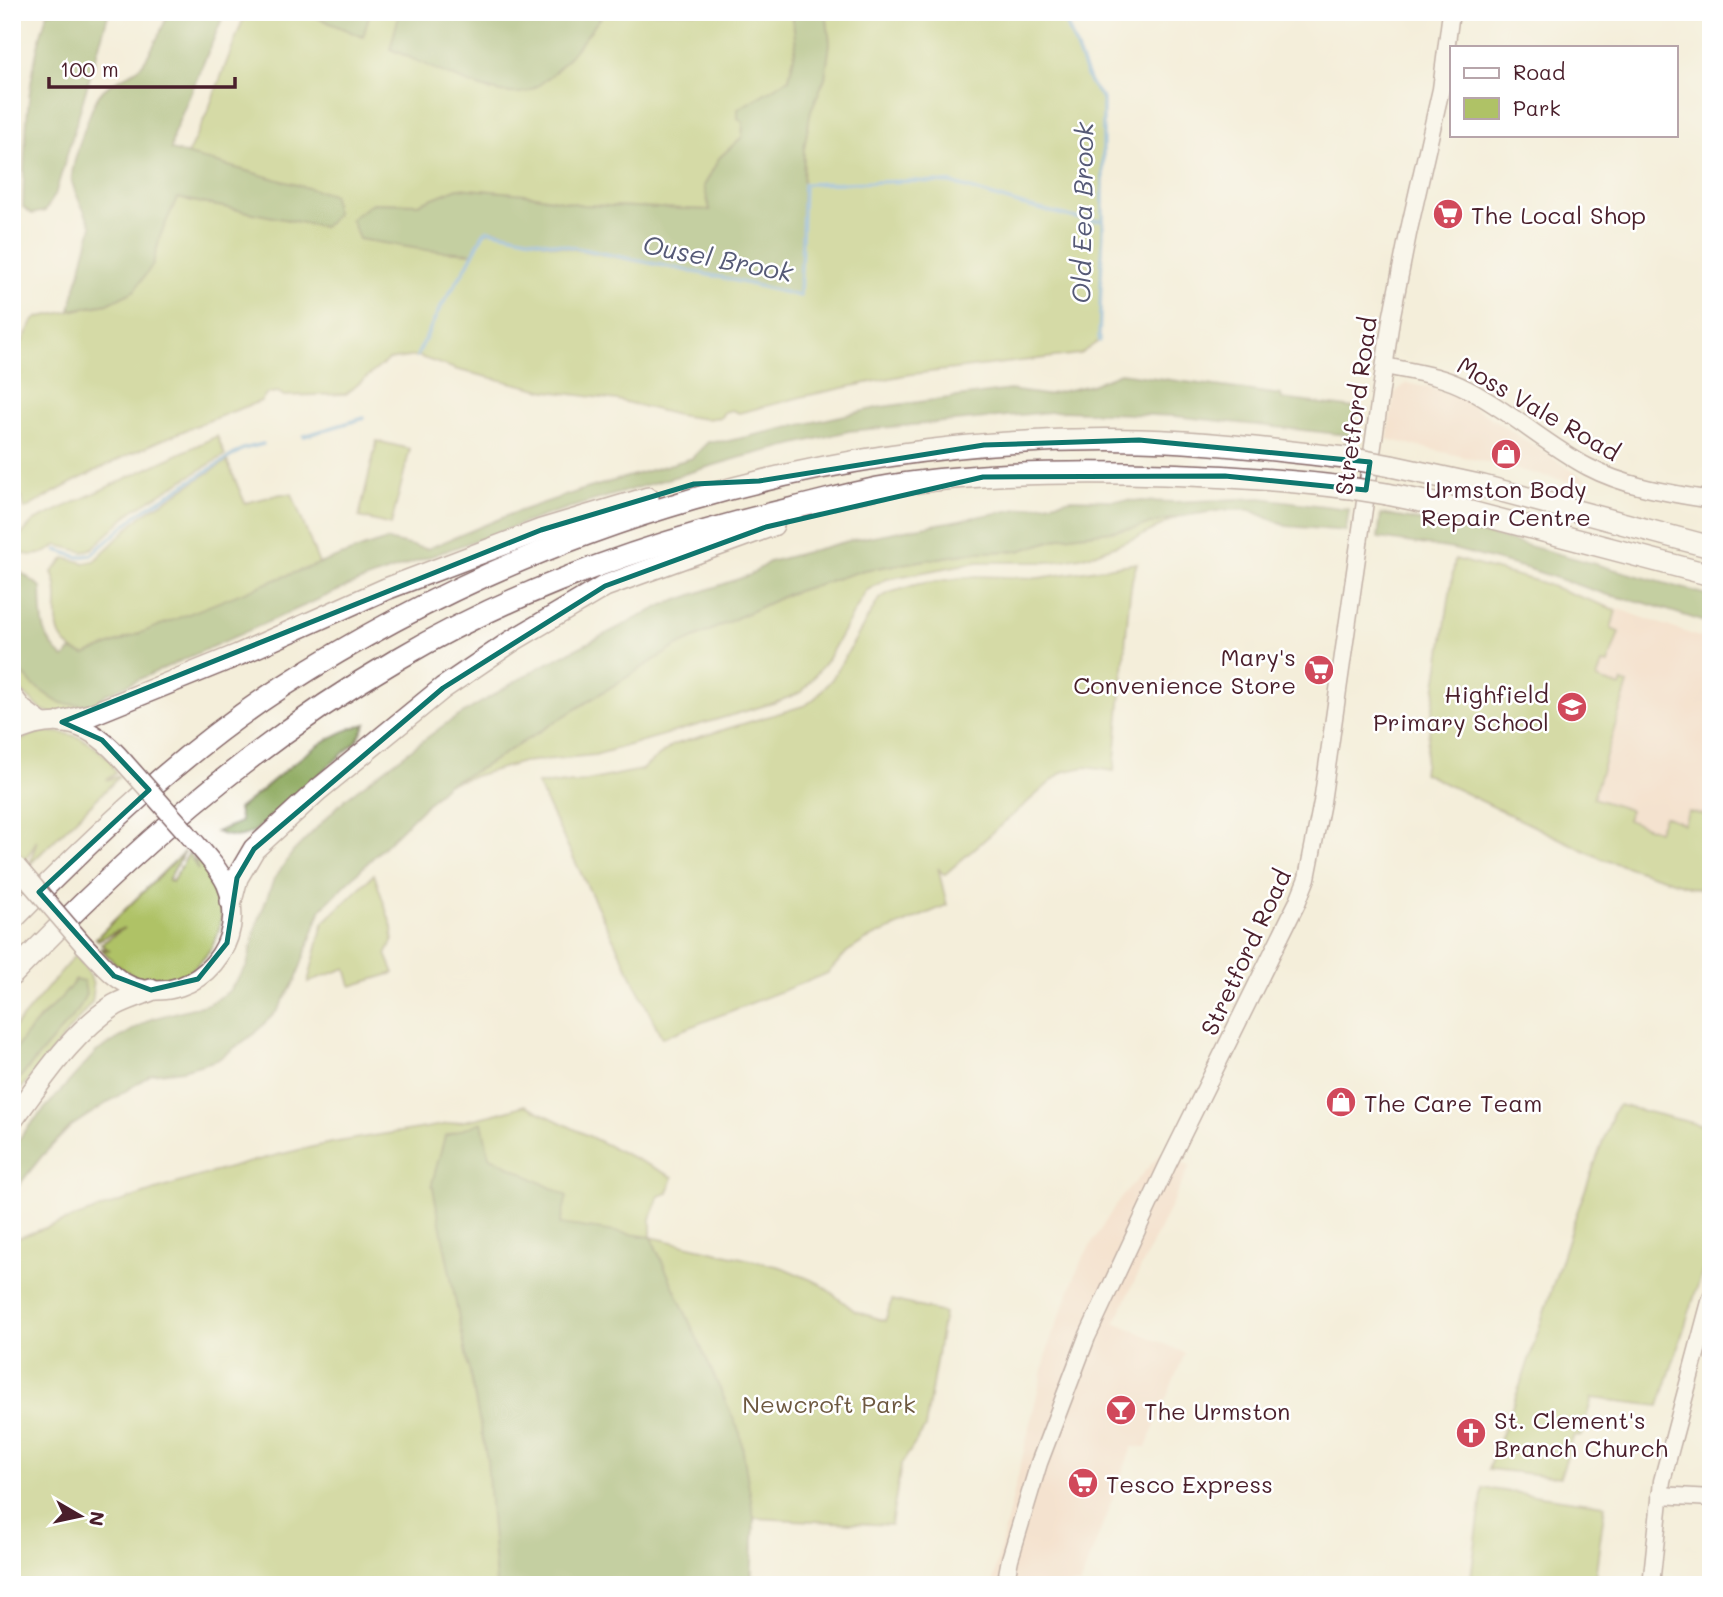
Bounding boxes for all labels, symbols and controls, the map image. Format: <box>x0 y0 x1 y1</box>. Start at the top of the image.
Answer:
scale bar <box>49 46 234 90</box>
legend <box>1450 46 1678 136</box>
text: 100 m <box>60 55 119 82</box>
text: Road <box>1513 58 1565 85</box>
text: Park <box>1513 94 1561 121</box>
water label: Old Eea Brook <box>1063 121 1101 304</box>
supermarket icon: The Local Shop <box>1431 197 1465 231</box>
place label: The Local Shop <box>1471 199 1646 230</box>
water label: Ousel Brook <box>640 227 797 289</box>
street label: Stretford Road <box>1327 315 1383 497</box>
street label: Moss Vale Road <box>1452 349 1626 467</box>
shop icon: Urmston Body Repair Centre <box>1489 437 1523 471</box>
place label: Urmston Body Repair Centre <box>1421 473 1591 532</box>
place label: Mary's Convenience Store <box>1073 641 1296 700</box>
supermarket icon: Mary's Convenience Store <box>1302 653 1336 687</box>
place label: Highfield Primary School <box>1373 678 1549 737</box>
school or university icon: Highfield Primary School <box>1555 690 1589 724</box>
street label: Stretford Road <box>1193 864 1297 1040</box>
shop icon: The Care Team <box>1324 1085 1358 1119</box>
place label: The Care Team <box>1364 1087 1542 1118</box>
park label: Newcroft Park <box>742 1388 916 1419</box>
bar icon: The Urmston <box>1104 1393 1138 1427</box>
place label: The Urmston <box>1144 1395 1290 1426</box>
place label: St. Clement's Branch Church <box>1494 1404 1668 1463</box>
church icon: St. Clement's Branch Church <box>1454 1416 1488 1450</box>
supermarket icon: Tesco Express <box>1066 1466 1100 1500</box>
place label: Tesco Express <box>1106 1468 1273 1499</box>
north arrow <box>46 1482 116 1552</box>
text: N <box>84 1510 111 1528</box>

